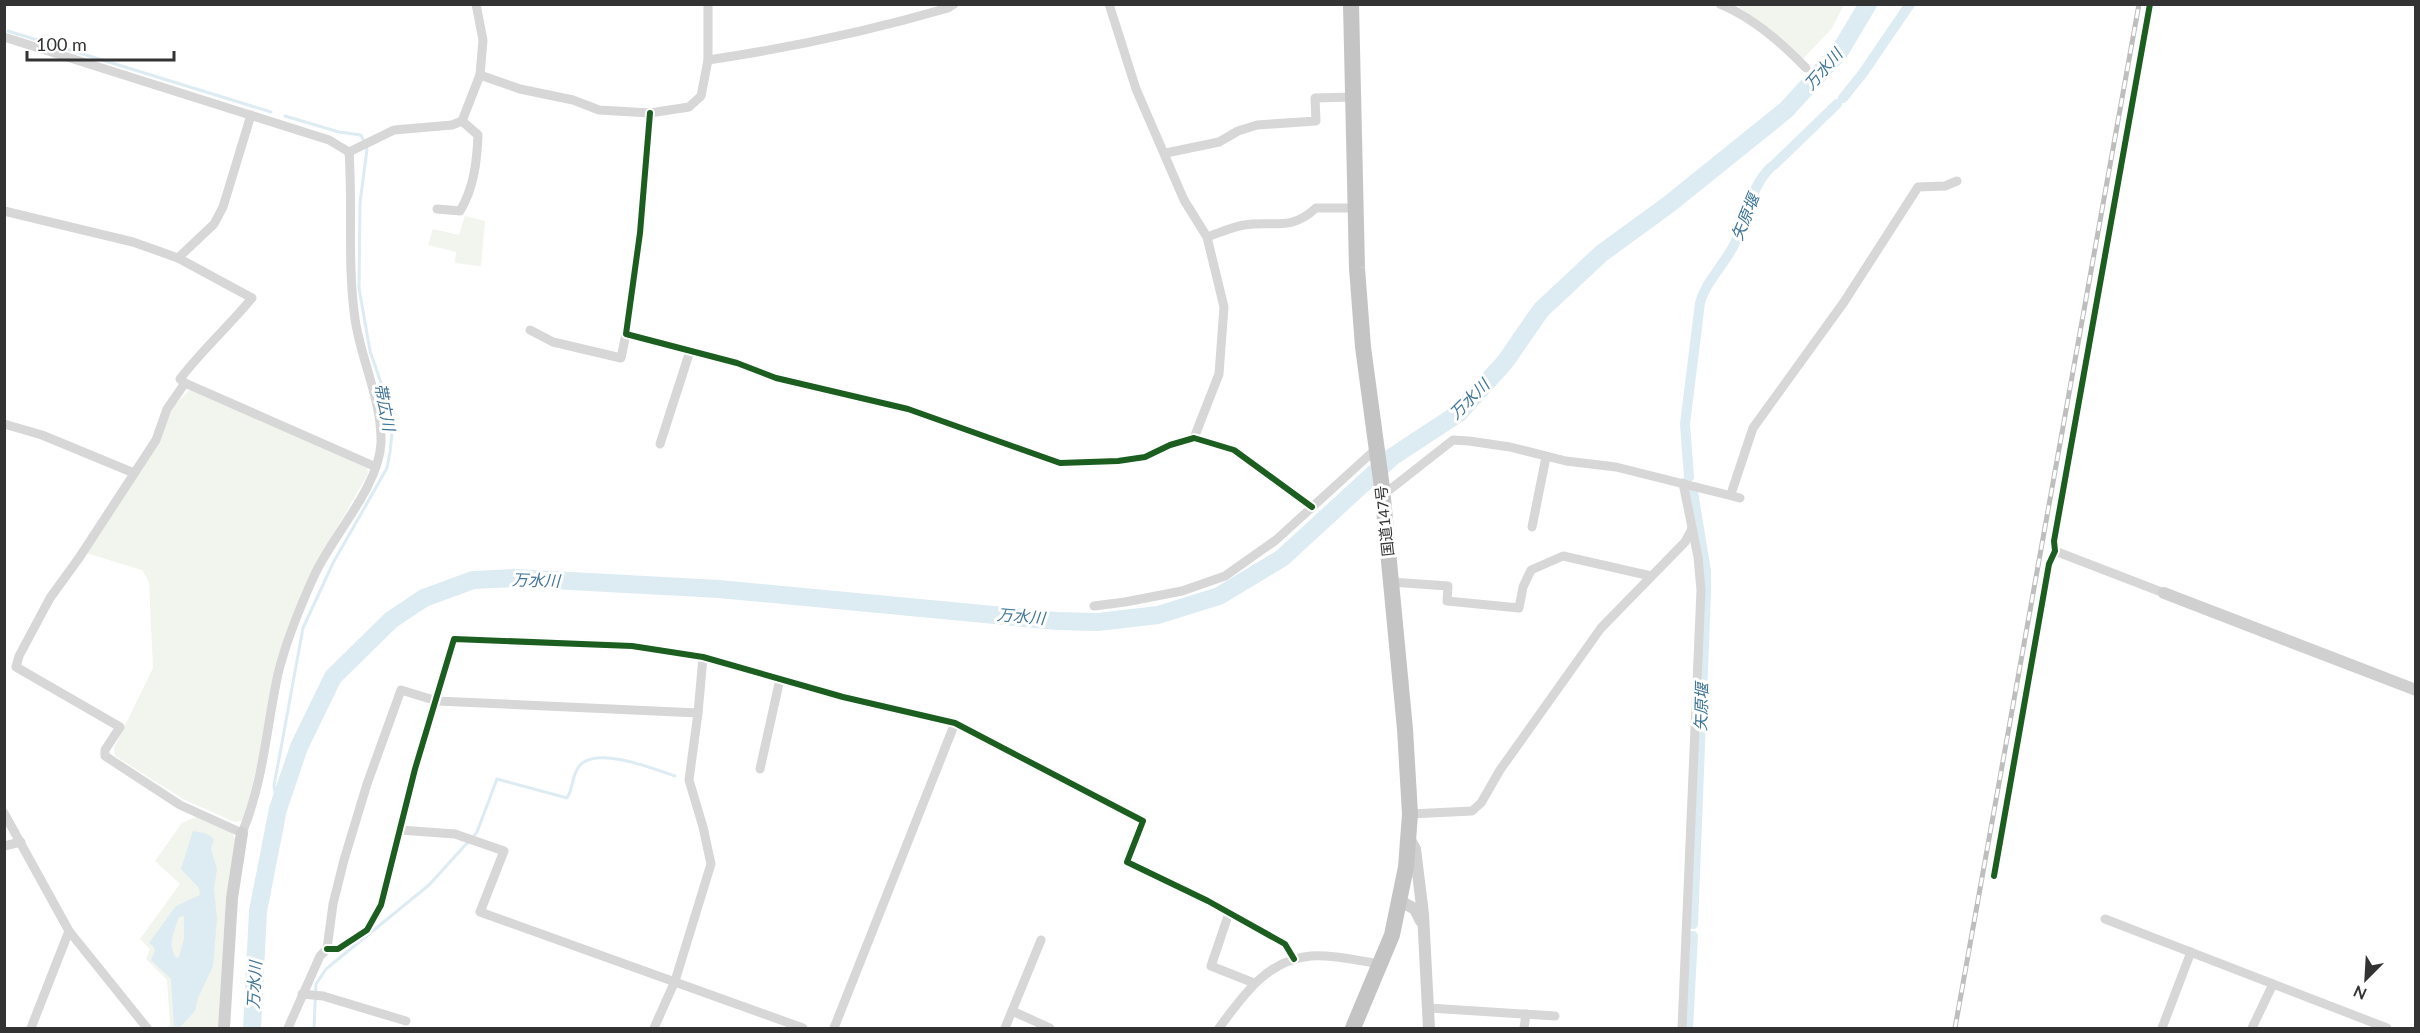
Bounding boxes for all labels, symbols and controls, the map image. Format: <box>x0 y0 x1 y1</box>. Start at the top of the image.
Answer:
scale bar <box>27 24 174 62</box>
text: 100 m <box>36 33 87 55</box>
water label: 万水川 <box>1800 43 1847 93</box>
water label: 矢原堰 <box>1727 188 1763 243</box>
water label: 万水川 <box>1445 374 1494 422</box>
water label: 帯広川 <box>372 382 400 434</box>
street label: 国道147号 <box>1371 485 1397 557</box>
water label: 万水川 <box>512 569 562 590</box>
water label: 万水川 <box>996 604 1048 627</box>
water label: 矢原堰 <box>1690 680 1711 731</box>
north arrow <box>2336 949 2396 1009</box>
water label: 万水川 <box>243 959 264 1009</box>
text: N <box>2350 982 2369 1004</box>

